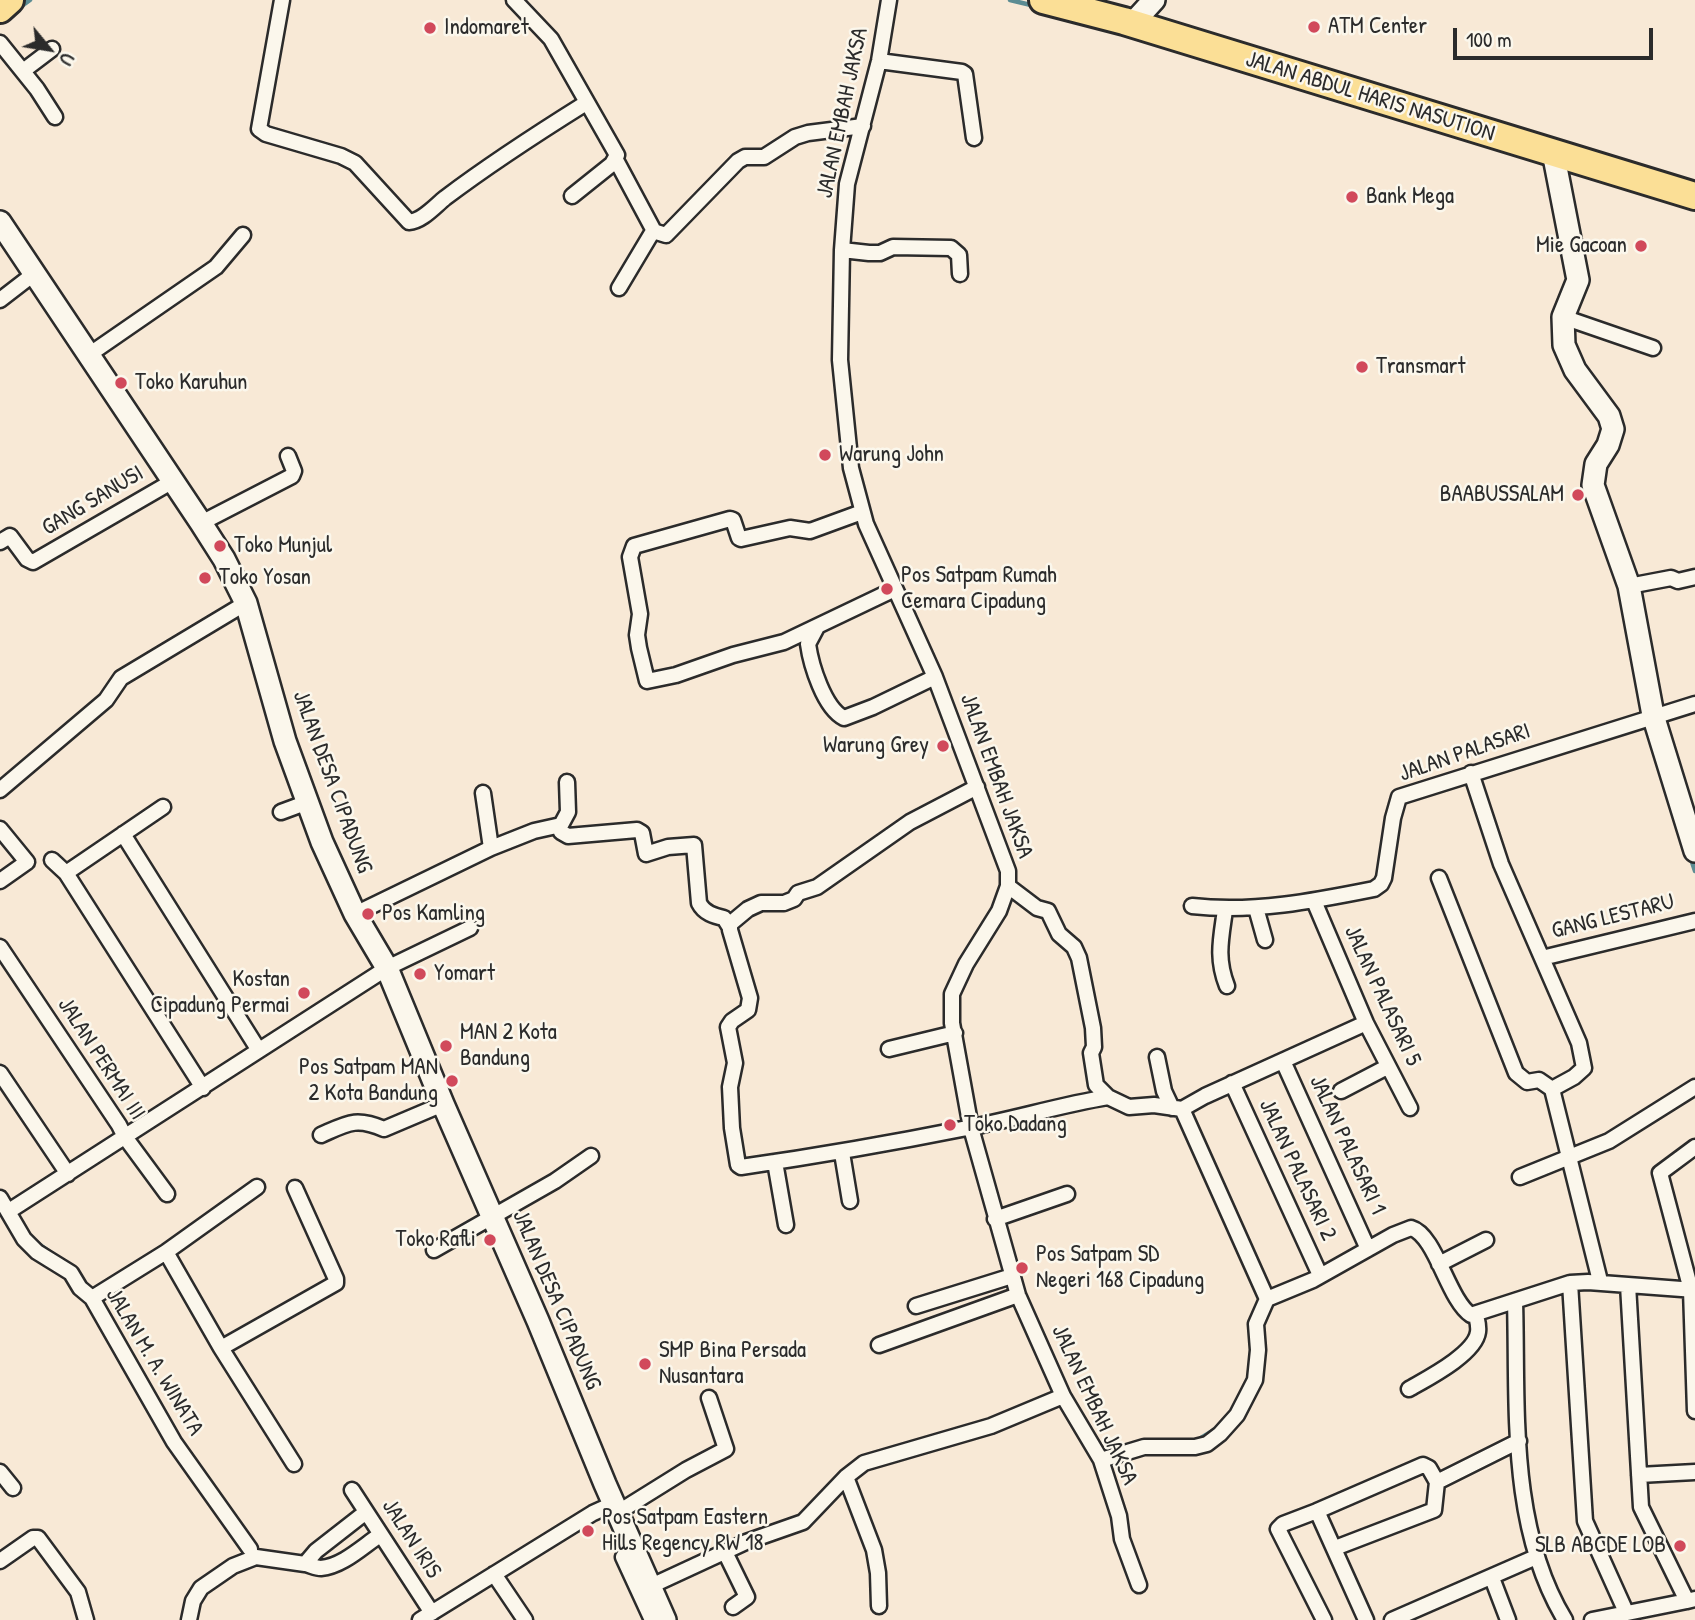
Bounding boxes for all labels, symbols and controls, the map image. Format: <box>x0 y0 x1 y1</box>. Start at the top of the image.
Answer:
place label: ATM Center <box>1328 13 1427 41</box>
north arrow <box>14 14 84 84</box>
place label: Indomaret <box>444 14 529 42</box>
scale bar <box>1457 14 1656 58</box>
marker: ATM Center <box>1306 19 1322 35</box>
marker: Indomaret <box>422 20 438 36</box>
street label: JALAN EMBAH JAKSA <box>811 25 875 201</box>
text: 100 m <box>1466 25 1512 54</box>
street label: JALAN ABDUL HARIS NASUTION <box>1242 46 1498 148</box>
text: U <box>53 48 81 71</box>
place label: Bank Mega <box>1366 183 1454 211</box>
marker: Bank Mega <box>1344 189 1360 205</box>
place label: Mie Gacoan <box>1536 232 1627 260</box>
marker: Mie Gacoan <box>1633 238 1649 254</box>
place label: Transmart <box>1376 353 1465 381</box>
marker: Transmart <box>1354 359 1370 375</box>
place label: Toko Karuhun <box>135 369 247 397</box>
marker: Toko Karuhun <box>113 375 129 391</box>
place label: Warung John <box>839 441 944 469</box>
marker: Warung John <box>817 447 833 463</box>
street label: GANG SANUSI <box>37 460 149 542</box>
place label: BAABUSSALAM <box>1440 481 1564 509</box>
marker: BAABUSSALAM <box>1570 487 1586 503</box>
place label: Toko Munjul <box>234 532 332 560</box>
marker: Toko Munjul <box>212 538 228 554</box>
place label: Pos Satpam Rumah Cemara Cipadung <box>901 562 1057 616</box>
place label: Toko Yosan <box>219 564 311 592</box>
marker: Toko Yosan <box>197 570 213 586</box>
marker: Pos Satpam Rumah Cemara Cipadung <box>879 581 895 597</box>
street label: JALAN DESA CIPADUNG <box>286 687 378 877</box>
street label: JALAN EMBAH JAKSA <box>953 690 1039 862</box>
street label: JALAN PALASARI <box>1396 718 1534 788</box>
place label: Warung Grey <box>823 732 929 760</box>
marker: Warung Grey <box>935 738 951 754</box>
street label: GANG LESTARU <box>1549 888 1677 946</box>
place label: Pos Kamling <box>382 900 485 928</box>
marker: Pos Kamling <box>360 906 376 922</box>
street label: JALAN PALASARI 5 <box>1337 921 1427 1071</box>
place label: Yomart <box>434 960 495 988</box>
place label: Kostan Cipadung Permai <box>150 966 290 1020</box>
marker: Yomart <box>412 966 428 982</box>
marker: Kostan Cipadung Permai <box>296 985 312 1001</box>
street label: JALAN PERMAI III <box>51 993 151 1125</box>
place label: MAN 2 Kota Bandung <box>460 1019 557 1073</box>
marker: MAN 2 Kota Bandung <box>438 1038 454 1054</box>
place label: Pos Satpam MAN 2 Kota Bandung <box>299 1054 438 1108</box>
street label: JALAN PALASARI 1 <box>1303 1071 1391 1219</box>
marker: Pos Satpam MAN 2 Kota Bandung <box>444 1073 460 1089</box>
street label: JALAN PALASARI 2 <box>1252 1095 1342 1245</box>
place label: Toko Dadang <box>964 1111 1067 1139</box>
marker: Toko Dadang <box>942 1117 958 1133</box>
street label: JALAN DESA CIPADUNG <box>506 1206 606 1394</box>
place label: Toko Rafli <box>395 1226 476 1254</box>
marker: Toko Rafli <box>482 1232 498 1248</box>
place label: Pos Satpam SD Negeri 168 Cipadung <box>1036 1241 1204 1295</box>
marker: Pos Satpam SD Negeri 168 Cipadung <box>1014 1260 1030 1276</box>
street label: JALAN M. A. WINATA <box>99 1283 209 1441</box>
street label: JALAN EMBAH JAKSA <box>1045 1321 1143 1489</box>
place label: SMP Bina Persada Nusantara <box>659 1337 806 1391</box>
marker: SMP Bina Persada Nusantara <box>637 1356 653 1372</box>
street label: JALAN IRIS <box>375 1494 447 1584</box>
place label: Pos Satpam Eastern Hills Regency RW 18 <box>602 1504 768 1558</box>
marker: Pos Satpam Eastern Hills Regency RW 18 <box>580 1523 596 1539</box>
place label: SLB ABCDE LOB <box>1535 1532 1666 1560</box>
marker: SLB ABCDE LOB <box>1672 1538 1688 1554</box>

